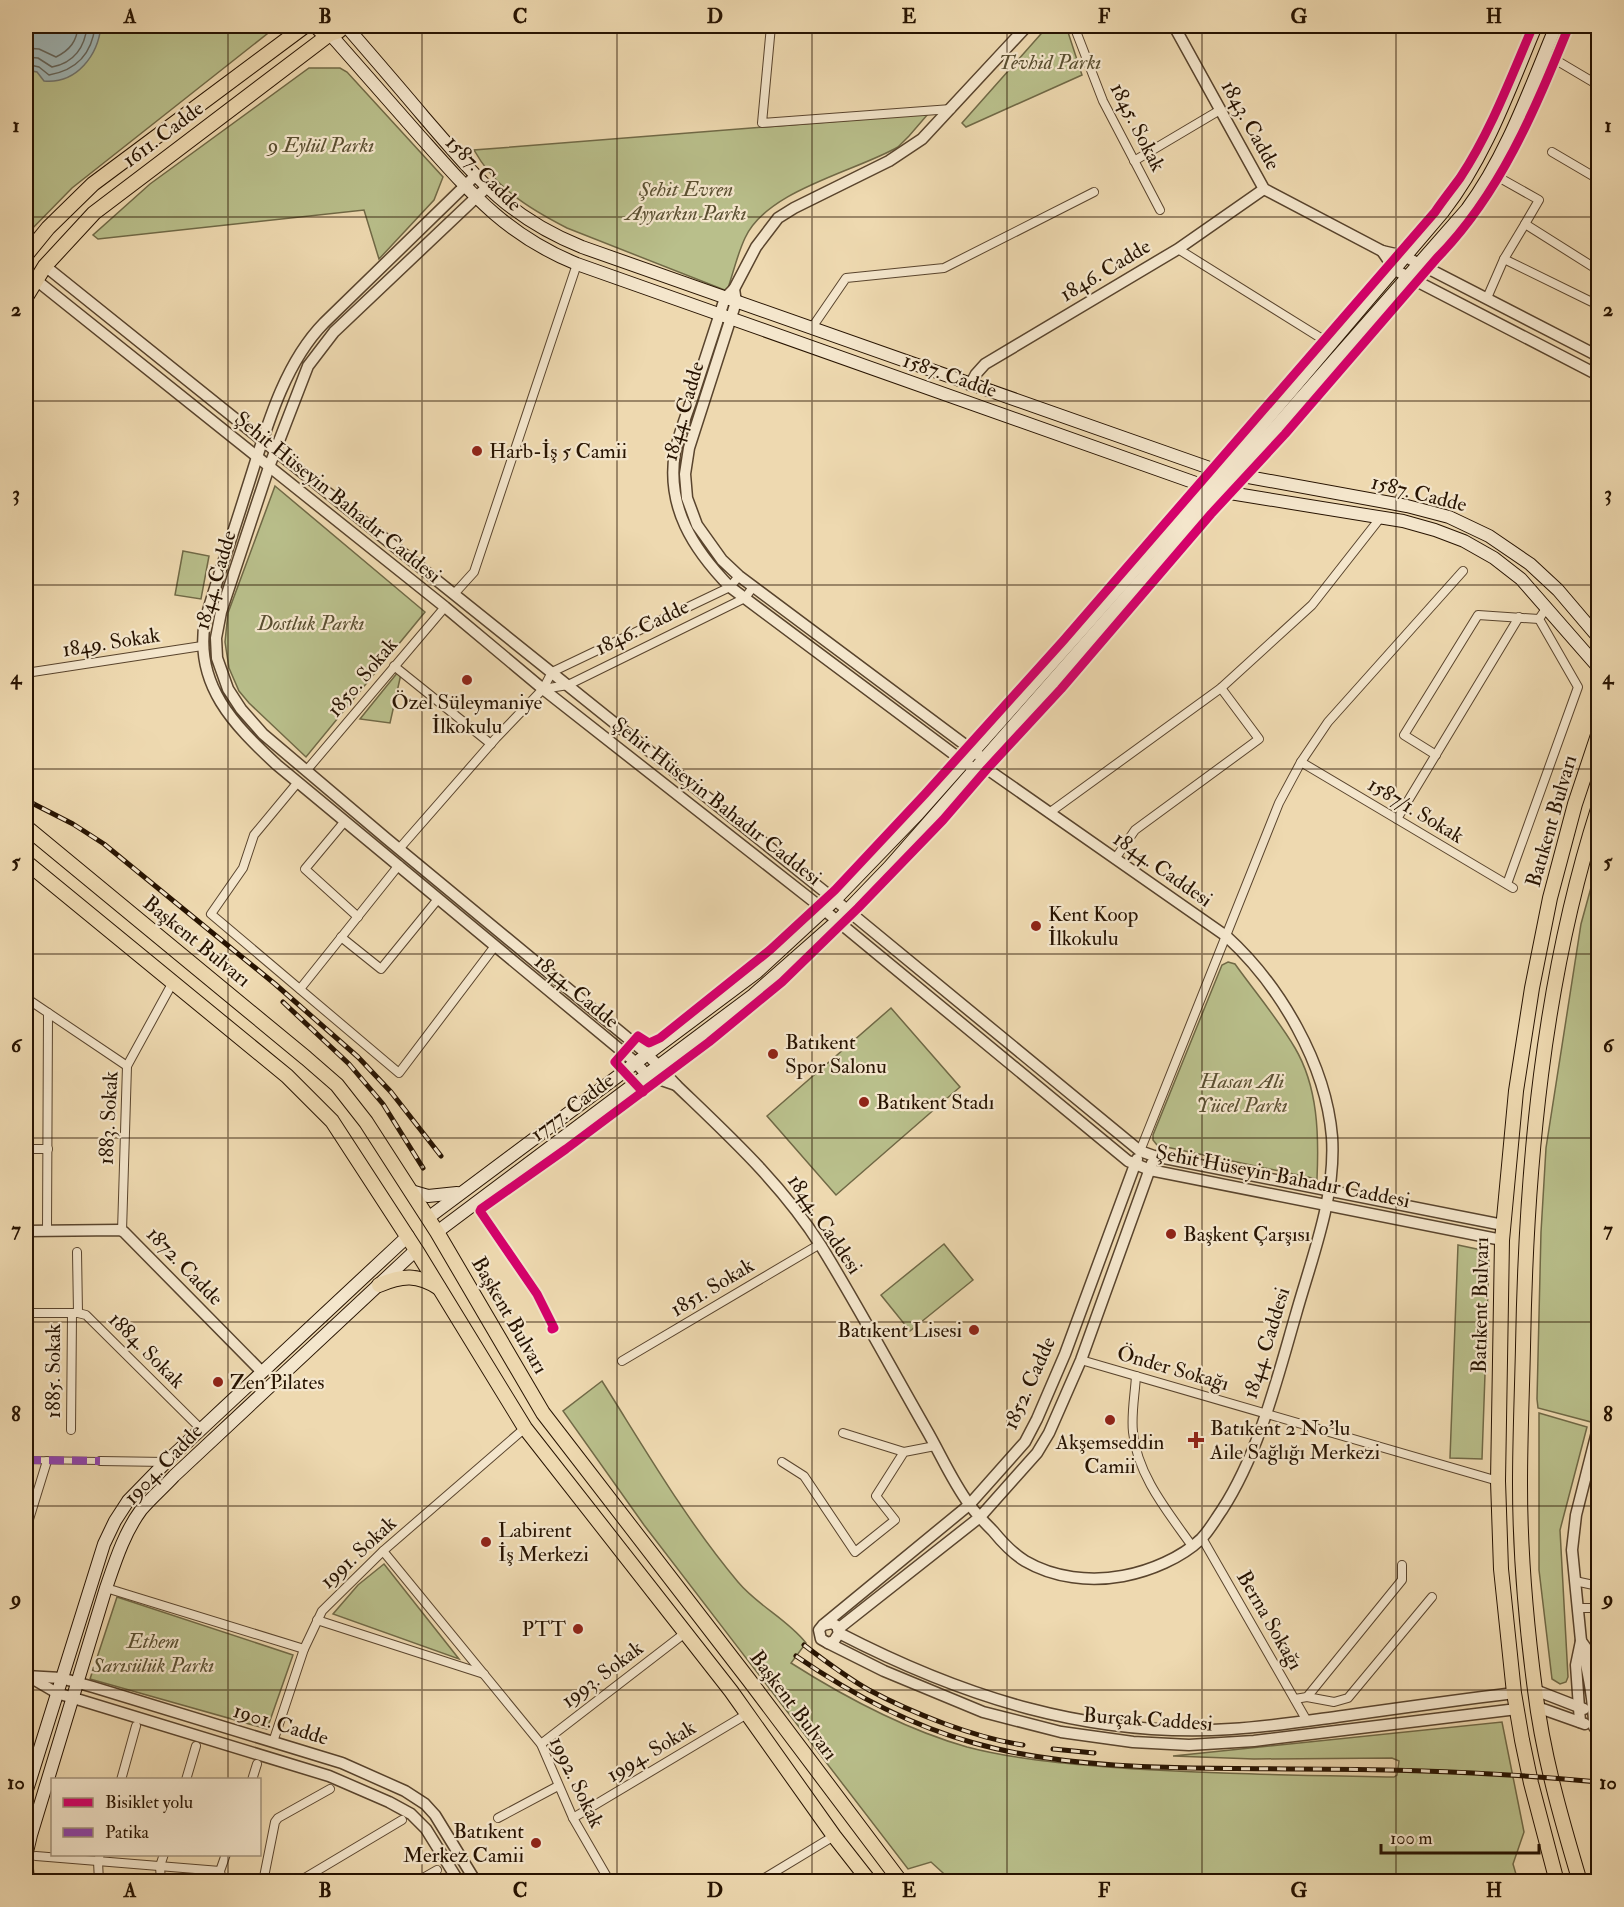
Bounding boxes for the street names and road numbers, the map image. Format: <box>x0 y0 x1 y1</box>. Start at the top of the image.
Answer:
street label: 1843. Cadde <box>1215 76 1286 175</box>
street label: 1845. Sokak <box>1104 78 1171 176</box>
street label: 1611. Cadde <box>117 95 209 174</box>
street label: 1587. Cadde <box>440 129 528 218</box>
street label: 1846. Cadde <box>1055 233 1156 308</box>
street label: 1587. Cadde <box>899 347 1001 404</box>
street label: 1844. Cadde <box>656 358 711 464</box>
street label: Şehit Hüseyin Bahadır Caddesi <box>229 406 447 589</box>
street label: 1587. Cadde <box>1368 469 1470 518</box>
street label: 1844. Cadde <box>188 527 243 633</box>
street label: 1846. Cadde <box>591 593 694 662</box>
street label: 1849. Sokak <box>60 621 162 664</box>
street label: 1850. Sokak <box>321 632 404 723</box>
street label: Şehit Hüseyin Bahadır Caddesi <box>607 711 827 892</box>
street label: Batıkent Bulvarı <box>1520 752 1583 890</box>
street label: 1587/1. Sokak <box>1363 771 1469 850</box>
street label: 1844. Caddesi <box>1108 825 1218 914</box>
street label: Başkent Bulvarı <box>137 890 256 993</box>
street label: 1844. Cadde <box>529 948 625 1035</box>
street label: 1777. Cadde <box>525 1067 620 1148</box>
street label: 1883. Sokak <box>93 1070 124 1166</box>
street label: Şehit Hüseyin Bahadır Caddesi <box>1153 1139 1413 1214</box>
street label: 1844. Caddesi <box>781 1169 868 1280</box>
street label: 1872. Cadde <box>140 1221 229 1312</box>
street label: Batıkent Bulvarı <box>1466 1236 1495 1373</box>
street label: Başkent Bulvarı <box>465 1252 554 1379</box>
street label: 1851. Sokak <box>666 1252 759 1323</box>
street label: 1844. Caddesi <box>1237 1284 1296 1402</box>
street label: 1884. Sokak <box>103 1306 191 1394</box>
street label: 1885. Sokak <box>40 1324 67 1418</box>
street label: 1852. Cadde <box>997 1332 1062 1434</box>
street label: Önder Sokağı <box>1114 1340 1232 1397</box>
street label: 1904. Cadde <box>118 1418 209 1511</box>
street label: 1991. Sokak <box>314 1510 402 1595</box>
street label: Berna Sokağı <box>1230 1566 1309 1675</box>
street label: 1993. Sokak <box>556 1635 649 1714</box>
street label: Başkent Bulvarı <box>743 1645 844 1766</box>
street label: 1901. Cadde <box>230 1697 332 1752</box>
street label: Burçak Caddesi <box>1082 1701 1214 1738</box>
street label: 1994. Sokak <box>602 1714 701 1789</box>
street label: 1992. Sokak <box>543 1732 610 1832</box>

